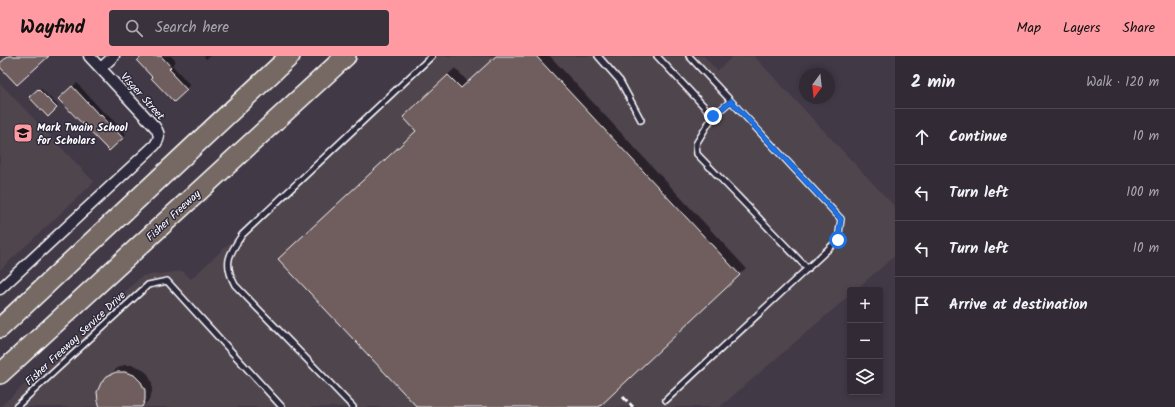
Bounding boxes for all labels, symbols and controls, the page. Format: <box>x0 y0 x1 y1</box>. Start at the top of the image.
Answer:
search box <box>109 10 389 46</box>
text: Wayfind <box>20 13 85 43</box>
text: Search here <box>155 16 229 40</box>
icon: search <box>123 17 145 39</box>
text: Map <box>1017 17 1041 39</box>
text: Layers <box>1063 17 1101 39</box>
text: Share <box>1123 17 1155 39</box>
north arrow <box>799 68 835 104</box>
street label: Visger Street <box>116 69 169 125</box>
text: 2 min <box>911 69 955 96</box>
text: Walk · 120 m <box>1086 72 1159 93</box>
route end <box>704 107 722 125</box>
place label: Mark Twain School for Scholars <box>37 119 128 150</box>
school or university icon: Mark Twain School for Scholars <box>12 122 34 144</box>
text: Continue <box>949 125 1007 149</box>
icon: ahead <box>911 126 933 148</box>
text: 10 m <box>1133 126 1159 147</box>
text: Turn left <box>949 181 1009 205</box>
icon: left <box>911 182 933 204</box>
text: 100 m <box>1126 182 1159 203</box>
street label: Fisher Freeway <box>142 185 206 246</box>
route start <box>829 231 847 249</box>
text: Turn left <box>949 237 1009 261</box>
icon: left <box>911 238 933 260</box>
text: 10 m <box>1133 238 1159 259</box>
street label: Fisher Freeway Service Drive <box>21 287 130 390</box>
map controls <box>847 287 883 395</box>
button: + <box>847 287 883 323</box>
text: Arrive at destination <box>949 293 1088 317</box>
icon: arrive <box>911 294 933 316</box>
button: − <box>847 323 883 359</box>
button: layers <box>847 359 883 395</box>

